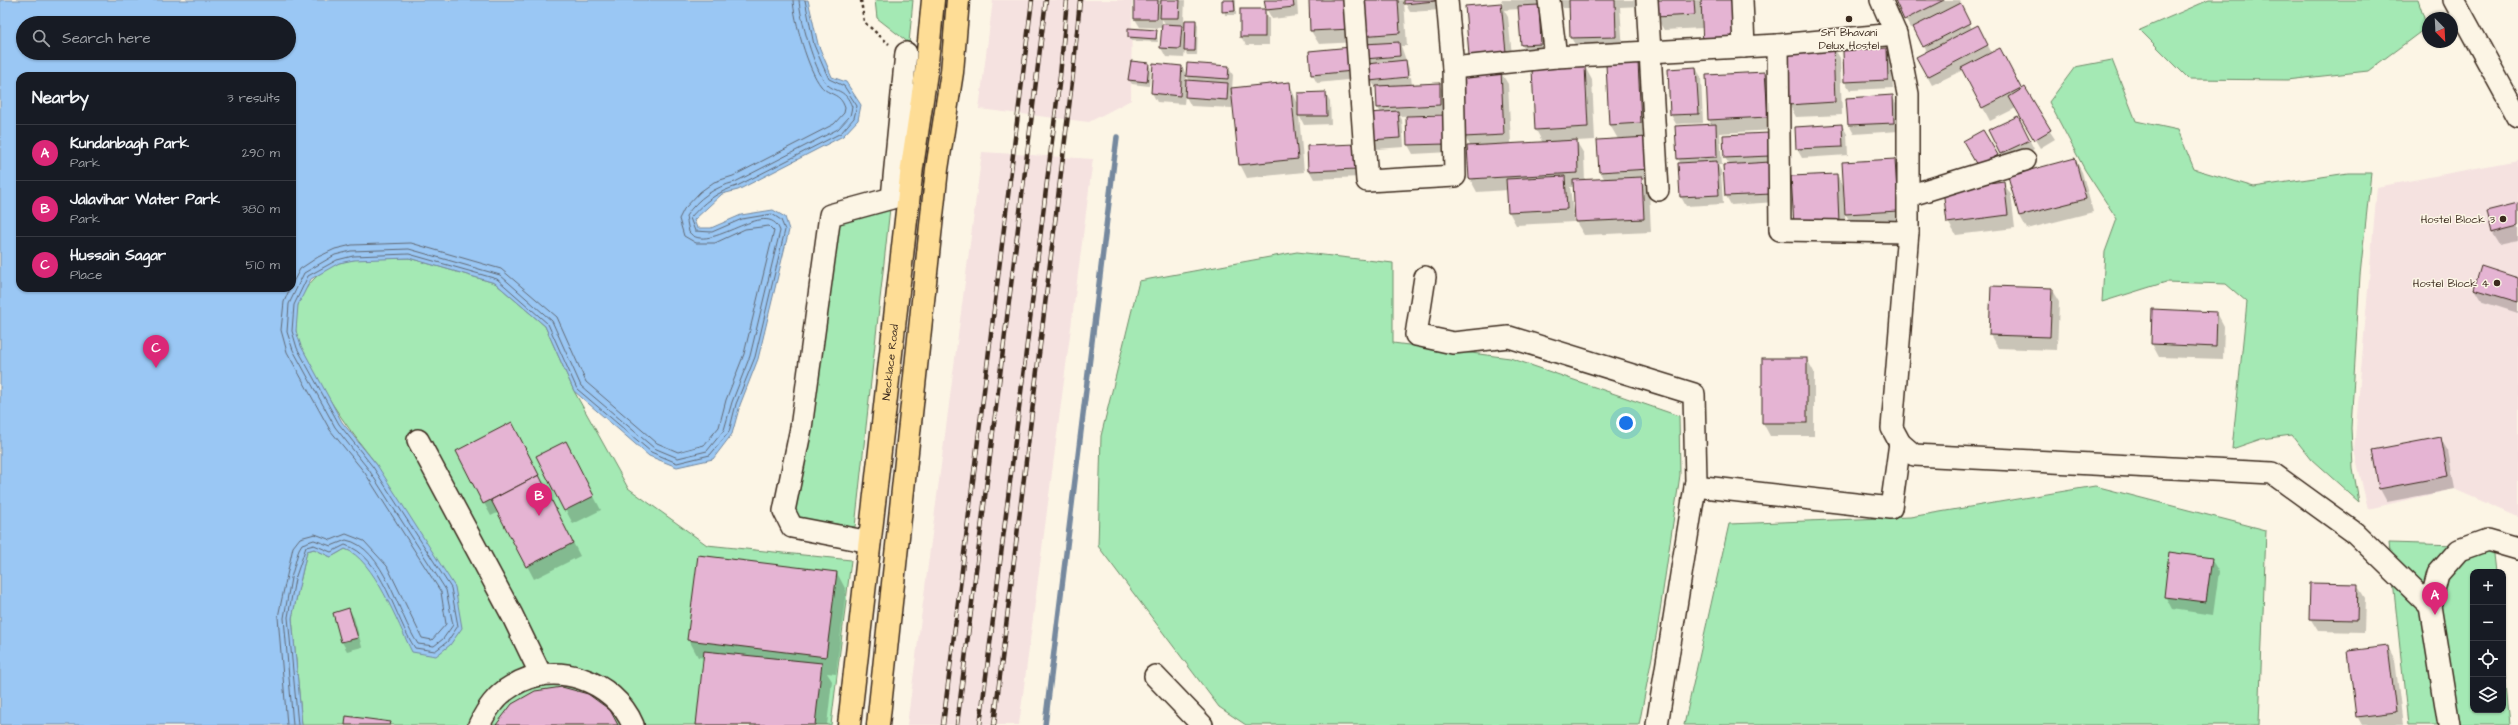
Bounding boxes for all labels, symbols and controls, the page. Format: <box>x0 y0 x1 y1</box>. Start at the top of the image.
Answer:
north arrow <box>2422 12 2458 48</box>
marker: Sri Bhavani Delux Hostel <box>1844 14 1854 24</box>
search box <box>16 16 296 60</box>
place label: Sri Bhavani Delux Hostel <box>1819 25 1880 53</box>
icon: search <box>30 27 52 49</box>
text: Search here <box>62 28 151 49</box>
text: Nearby <box>32 86 89 110</box>
text: 3 results <box>227 89 280 107</box>
text: Kundanbagh Park <box>70 133 189 154</box>
text: A <box>41 144 49 162</box>
text: 290 m <box>242 144 280 162</box>
text: Park <box>70 154 100 172</box>
text: Jalavihar Water Park <box>70 189 220 210</box>
text: B <box>40 200 50 218</box>
text: 380 m <box>241 200 280 218</box>
text: Park <box>70 210 100 228</box>
place label: Hostel Block 3 <box>2421 212 2495 227</box>
marker: Hostel Block 3 <box>2498 214 2508 224</box>
text: Hussain Sagar <box>70 245 166 266</box>
text: C <box>40 256 50 274</box>
text: 510 m <box>246 256 280 274</box>
text: Place <box>70 266 102 284</box>
place label: Hostel Block 4 <box>2413 276 2490 291</box>
marker: Hostel Block 4 <box>2492 278 2502 288</box>
street label: Necklace Road <box>878 323 902 401</box>
pin: C <box>143 335 169 368</box>
your location <box>1616 413 1636 433</box>
pin: B <box>526 483 552 516</box>
map controls <box>2470 569 2506 713</box>
button: + <box>2470 569 2506 605</box>
pin: A <box>2422 582 2448 615</box>
button: − <box>2470 605 2506 641</box>
button: locate <box>2470 641 2506 677</box>
button: layers <box>2470 677 2506 713</box>

